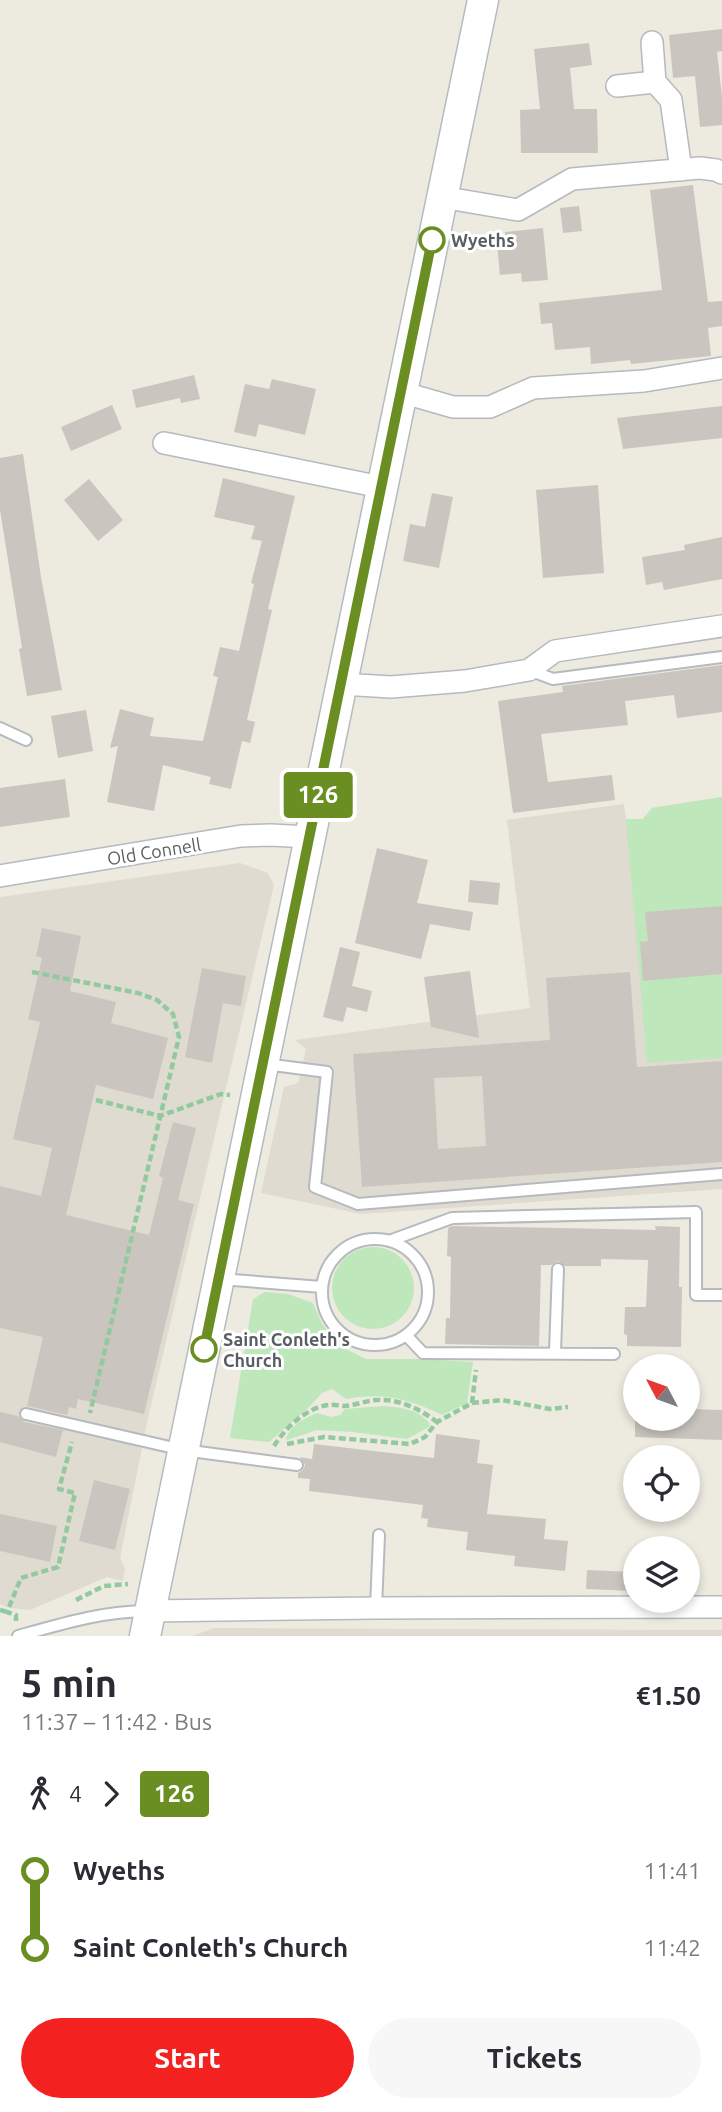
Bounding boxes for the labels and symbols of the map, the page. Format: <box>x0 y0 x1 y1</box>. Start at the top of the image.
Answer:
marker: Wyeths <box>419 227 445 253</box>
place label: Wyeths <box>451 230 515 250</box>
line badge: 126 <box>278 772 358 818</box>
street label: Old Connell <box>106 834 203 868</box>
place label: Saint Conleth's Church <box>223 1329 350 1370</box>
marker: Saint Conleth's Church <box>191 1336 217 1362</box>
north arrow <box>623 1354 700 1432</box>

